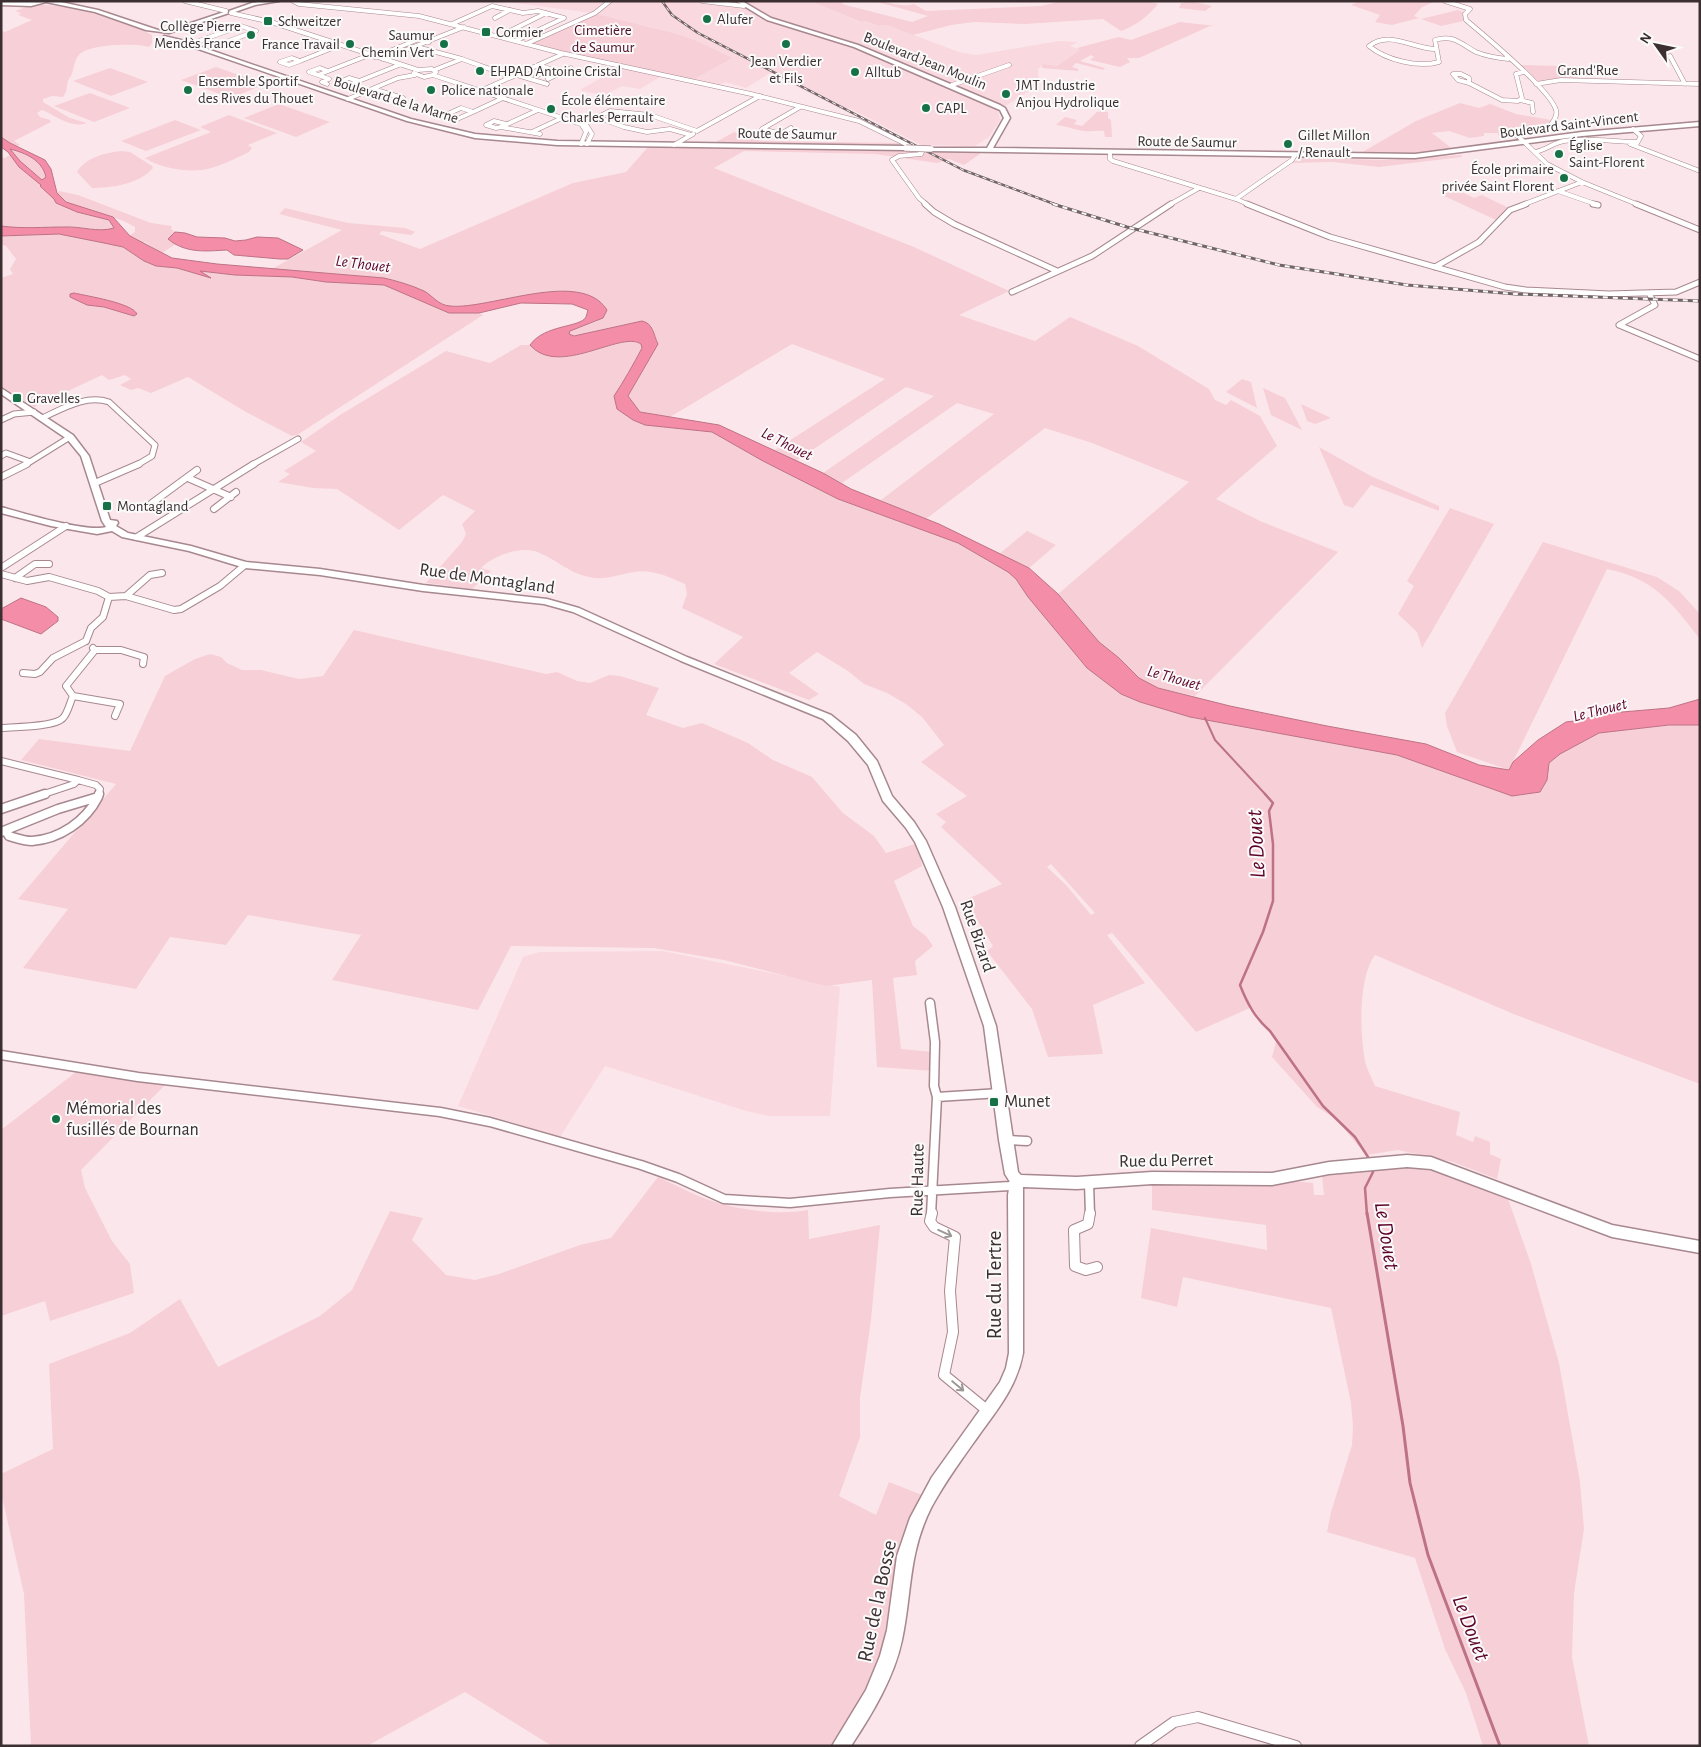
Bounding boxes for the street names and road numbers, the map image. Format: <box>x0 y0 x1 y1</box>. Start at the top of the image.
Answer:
street label: Boulevard Jean Moulin <box>861 29 989 93</box>
street label: Grand'Rue <box>1558 63 1618 78</box>
street label: Boulevard de la Marne <box>332 74 460 126</box>
street label: Boulevard Saint-Vincent <box>1499 109 1639 141</box>
street label: Route de Saumur <box>737 126 837 142</box>
street label: Route de Saumur <box>1137 134 1237 150</box>
street label: Rue de Montagland <box>418 561 556 597</box>
street label: Rue Bizard <box>956 898 998 974</box>
street label: Rue Haute <box>908 1143 928 1217</box>
street label: Rue du Perret <box>1119 1151 1213 1171</box>
street label: Rue du Tertre <box>984 1231 1005 1339</box>
street label: Rue de la Bosse <box>854 1538 900 1664</box>

